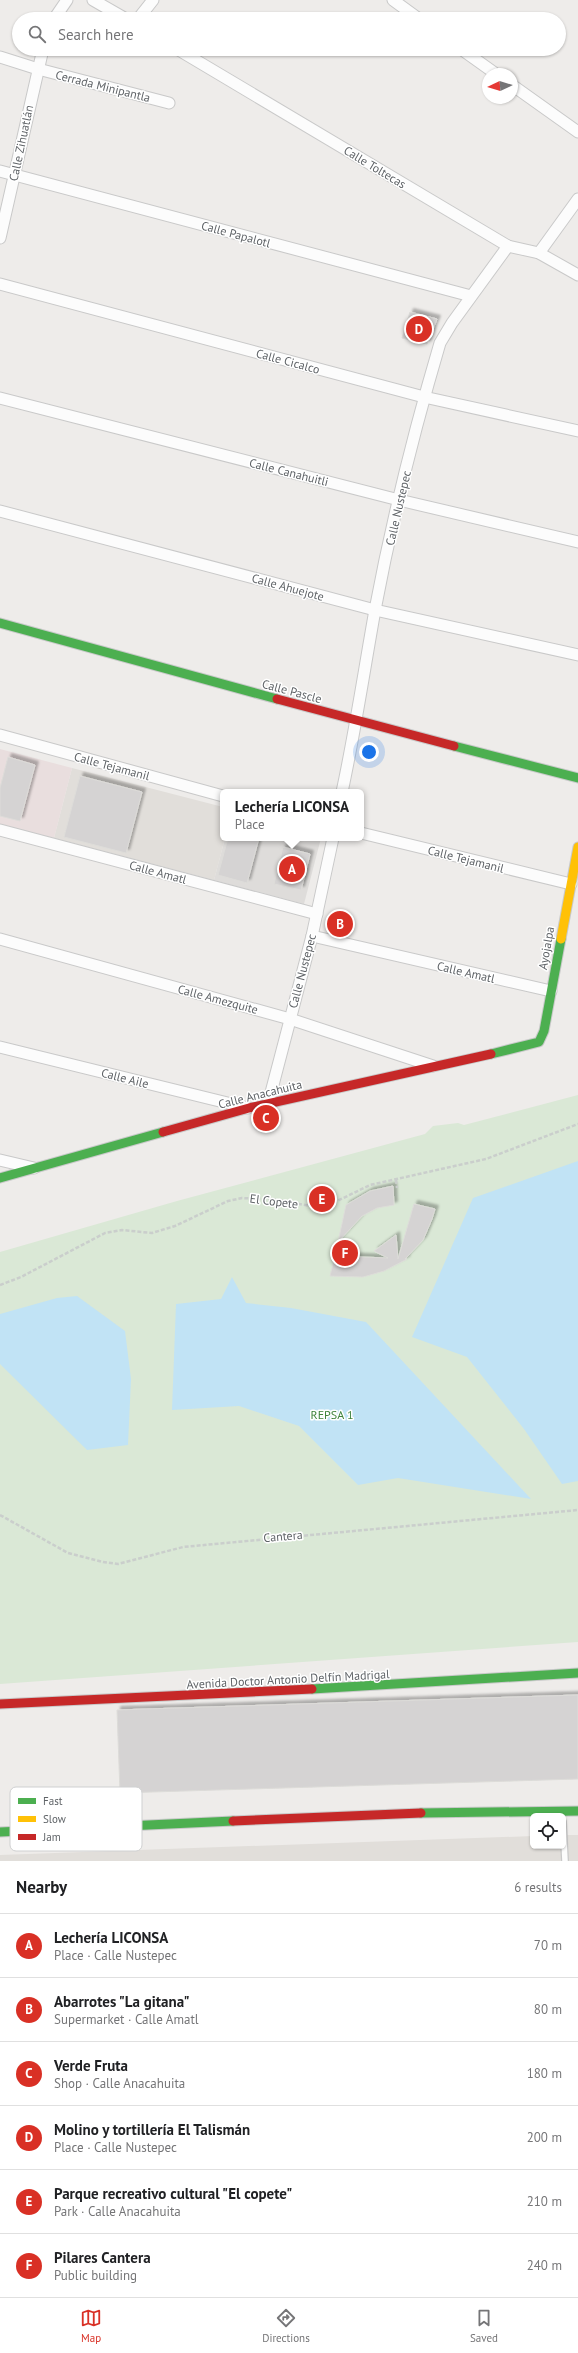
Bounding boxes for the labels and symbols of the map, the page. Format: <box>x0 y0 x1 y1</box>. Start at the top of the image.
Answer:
street label: Cerrada Minipantla <box>54 67 152 105</box>
north arrow <box>482 68 518 104</box>
street label: Calle Zihuatlán <box>6 104 36 182</box>
street label: Calle Toltecas <box>341 143 409 191</box>
street label: Calle Papalotl <box>200 218 273 251</box>
pin: D <box>406 314 432 344</box>
street label: Calle Cicalco <box>254 345 322 377</box>
street label: Calle Canahuitli <box>248 455 330 489</box>
street label: Calle Nustepec <box>382 469 414 547</box>
street label: Calle Ahuejote <box>250 570 326 604</box>
street label: Calle Pascle <box>260 676 324 706</box>
your location <box>359 742 379 762</box>
street label: Calle Tejamanil <box>72 749 152 783</box>
street label: Calle Tejamanil <box>426 842 506 876</box>
pin: A <box>279 854 305 884</box>
street label: Calle Amatl <box>128 857 189 887</box>
pin: B <box>327 909 353 939</box>
street label: Ayojalpa <box>535 925 557 971</box>
street label: Calle Nustepec <box>285 932 319 1010</box>
street label: Calle Amatl <box>436 958 497 986</box>
street label: Calle Amezquite <box>176 981 260 1017</box>
street label: Calle Aile <box>100 1065 150 1091</box>
street label: Calle Anacahuita <box>217 1076 303 1112</box>
pin: C <box>253 1103 279 1133</box>
pin: E <box>309 1184 335 1214</box>
street label: El Copete <box>249 1191 299 1211</box>
pin: F <box>332 1238 358 1268</box>
park label: REPSA 1 <box>311 1407 353 1422</box>
street label: Cantera <box>263 1527 303 1545</box>
street label: Avenida Doctor Antonio Delfín Madrigal <box>186 1666 390 1692</box>
legend <box>10 1787 142 1851</box>
text: Fast <box>43 1794 63 1808</box>
text: Slow <box>43 1812 66 1826</box>
text: Jam <box>42 1830 61 1844</box>

